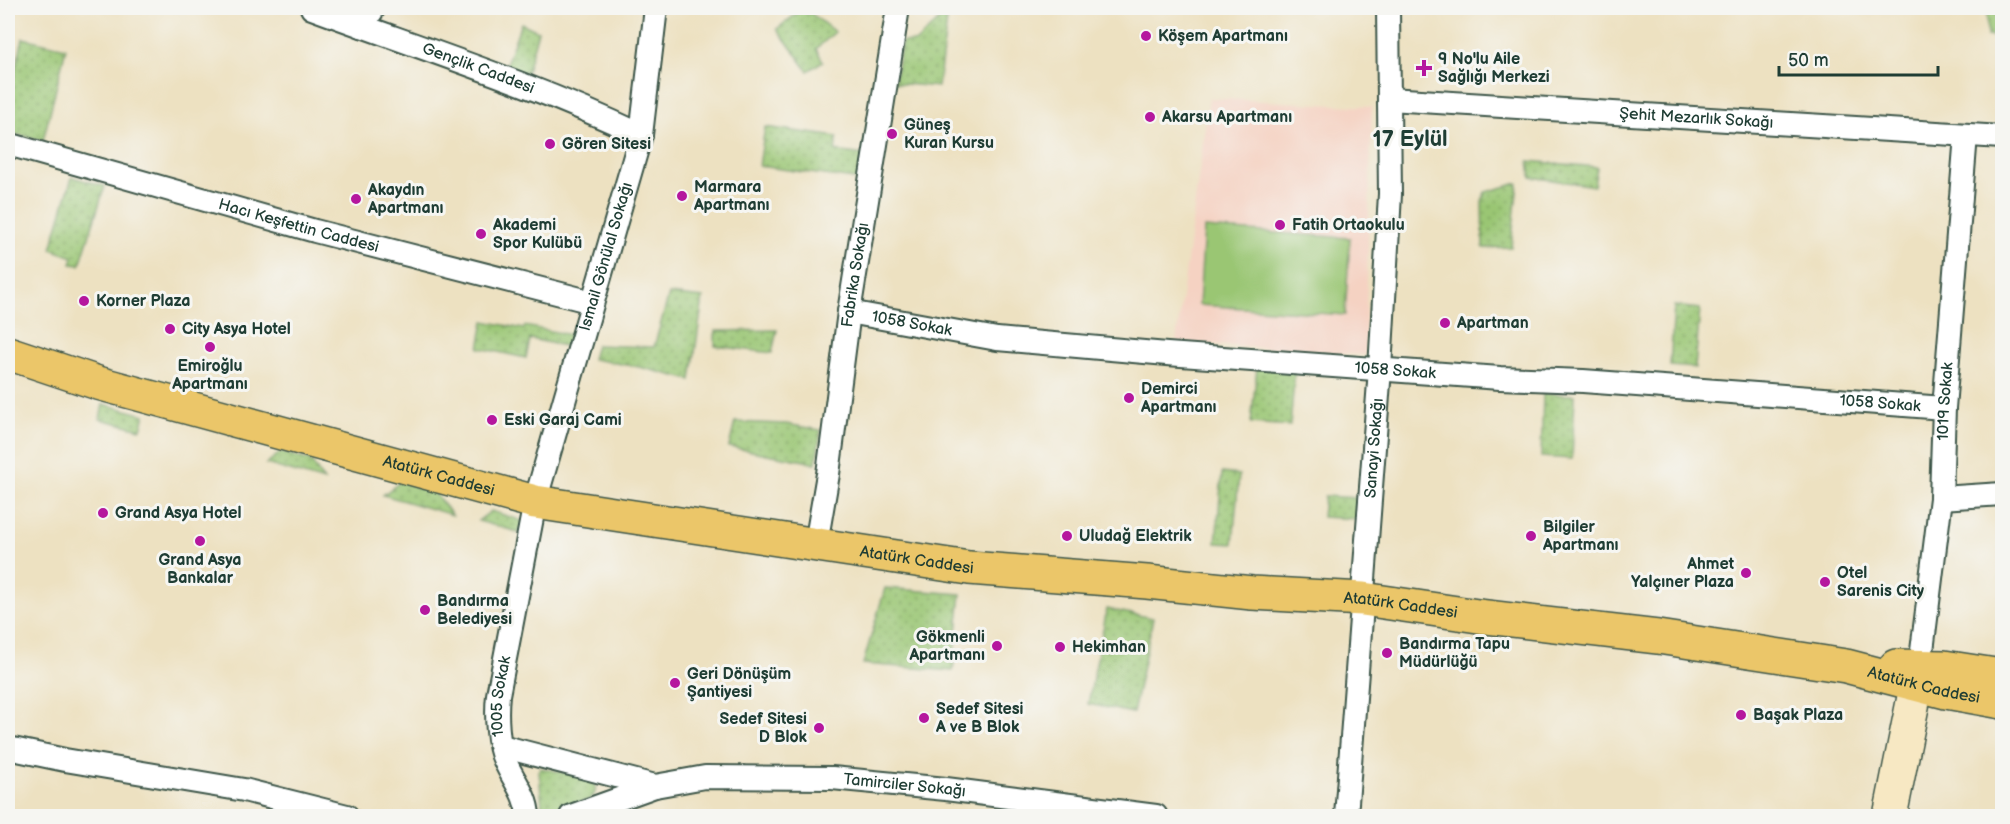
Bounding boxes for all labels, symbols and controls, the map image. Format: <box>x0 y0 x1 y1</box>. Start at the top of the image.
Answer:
place label: Köşem Apartmanı <box>1158 27 1288 46</box>
marker: Köşem Apartmanı <box>1139 29 1153 43</box>
street label: Gençlik Caddesi <box>420 39 537 98</box>
scale bar <box>1779 39 1938 77</box>
place label: 9 No'lu Aile Sağlığı Merkezi <box>1438 50 1550 87</box>
text: 50 m <box>1788 50 1829 71</box>
marker: 9 No'lu Aile Sağlığı Merkezi <box>1415 59 1433 77</box>
street label: Şehit Mezarlık Sokağı <box>1619 104 1774 132</box>
place label: Akarsu Apartmanı <box>1161 108 1292 127</box>
marker: Akarsu Apartmanı <box>1143 110 1157 124</box>
place label: Güneş Kuran Kursu <box>904 116 994 153</box>
district label: 17 Eylül <box>1372 126 1448 153</box>
marker: Güneş Kuran Kursu <box>885 127 899 141</box>
place label: Gören Sitesi <box>562 135 651 154</box>
marker: Gören Sitesi <box>543 137 557 151</box>
place label: Marmara Apartmanı <box>693 178 770 215</box>
street label: İsmail Gönülal Sokağı <box>573 180 636 333</box>
place label: Akaydın Apartmanı <box>367 181 444 218</box>
marker: Marmara Apartmanı <box>675 189 689 203</box>
marker: Akaydın Apartmanı <box>349 192 363 206</box>
street label: Hacı Keşfettin Caddesi <box>216 195 381 257</box>
place label: Akademi Spor Kulübü <box>492 216 582 253</box>
place label: Fatih Ortaokulu <box>1292 216 1405 235</box>
marker: Fatih Ortaokulu <box>1273 218 1287 232</box>
street label: Fabrika Sokağı <box>838 221 873 328</box>
marker: Akademi Spor Kulübü <box>474 227 488 241</box>
place label: Korner Plaza <box>96 292 190 311</box>
marker: Korner Plaza <box>77 294 91 308</box>
street label: 1058 Sokak <box>870 307 954 340</box>
place label: Apartman <box>1456 314 1529 333</box>
marker: Apartman <box>1438 316 1452 330</box>
place label: City Asya Hotel <box>182 320 291 339</box>
marker: City Asya Hotel <box>163 322 177 336</box>
marker: Emiroğlu Apartmanı <box>203 340 217 354</box>
place label: Emiroğlu Apartmanı <box>171 357 248 394</box>
street label: 1058 Sokak <box>1354 358 1437 383</box>
street label: 1019 Sokak <box>1933 361 1957 441</box>
place label: Demirci Apartmanı <box>1140 380 1217 417</box>
marker: Demirci Apartmanı <box>1122 391 1136 405</box>
street label: 1058 Sokak <box>1839 391 1922 416</box>
street label: Sanayi Sokağı <box>1361 397 1387 499</box>
place label: Eski Garaj Cami <box>504 411 622 430</box>
marker: Eski Garaj Cami <box>485 413 499 427</box>
street label: Atatürk Caddesi <box>381 452 497 500</box>
place label: Grand Asya Hotel <box>115 504 242 523</box>
marker: Grand Asya Hotel <box>96 506 110 520</box>
place label: Bilgiler Apartmanı <box>1542 518 1619 555</box>
place label: Uludağ Elektrik <box>1079 527 1192 546</box>
marker: Uludağ Elektrik <box>1060 529 1074 543</box>
marker: Bilgiler Apartmanı <box>1524 529 1538 543</box>
marker: Grand Asya Bankalar <box>193 534 207 548</box>
street label: Atatürk Caddesi <box>859 542 974 578</box>
place label: Grand Asya Bankalar <box>159 551 241 588</box>
place label: Ahmet Yalçıner Plaza <box>1631 555 1735 592</box>
place label: Otel Sarenis City <box>1837 564 1925 601</box>
marker: Ahmet Yalçıner Plaza <box>1739 566 1753 580</box>
marker: Otel Sarenis City <box>1818 575 1832 589</box>
street label: Atatürk Caddesi <box>1343 588 1459 622</box>
place label: Bandırma Belediyesi <box>437 592 512 629</box>
marker: Bandırma Belediyesi <box>418 603 432 617</box>
place label: Gökmenli Apartmanı <box>908 628 985 665</box>
place label: Bandırma Tapu Müdürlüğü <box>1399 635 1510 672</box>
place label: Hekimhan <box>1072 638 1146 657</box>
marker: Gökmenli Apartmanı <box>990 639 1004 653</box>
marker: Hekimhan <box>1053 640 1067 654</box>
marker: Bandırma Tapu Müdürlüğü <box>1380 646 1394 660</box>
street label: 1005 Sokak <box>488 654 515 738</box>
street label: Atatürk Caddesi <box>1866 663 1982 707</box>
place label: Geri Dönüşüm Şantiyesi <box>687 665 791 702</box>
marker: Geri Dönüşüm Şantiyesi <box>668 676 682 690</box>
place label: Sedef Sitesi A ve B Blok <box>935 700 1024 737</box>
place label: Başak Plaza <box>1753 706 1843 725</box>
marker: Başak Plaza <box>1734 708 1748 722</box>
place label: Sedef Sitesi D Blok <box>720 710 808 747</box>
marker: Sedef Sitesi A ve B Blok <box>917 711 931 725</box>
marker: Sedef Sitesi D Blok <box>812 721 826 735</box>
street label: Tamirciler Sokağı <box>843 770 967 801</box>

